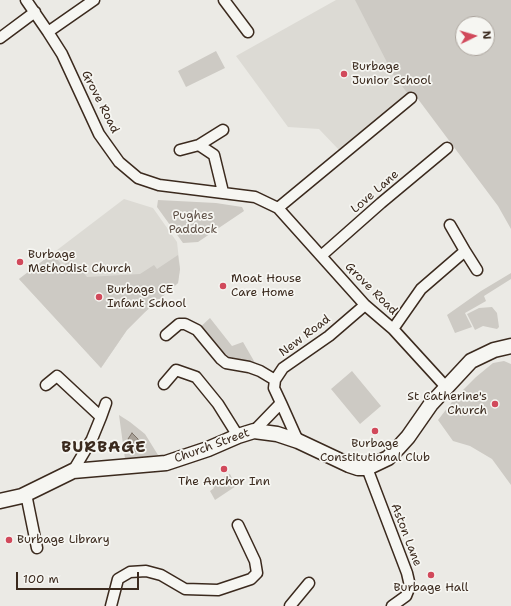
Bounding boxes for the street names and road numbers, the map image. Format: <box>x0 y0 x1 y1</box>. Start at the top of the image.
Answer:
street label: Grove Road <box>78 68 122 136</box>
street label: Love Lane <box>348 167 402 217</box>
street label: Grove Road <box>342 260 400 318</box>
street label: New Road <box>277 312 333 360</box>
street label: Church Street <box>172 426 252 466</box>
street label: Aston Lane <box>387 502 425 568</box>

